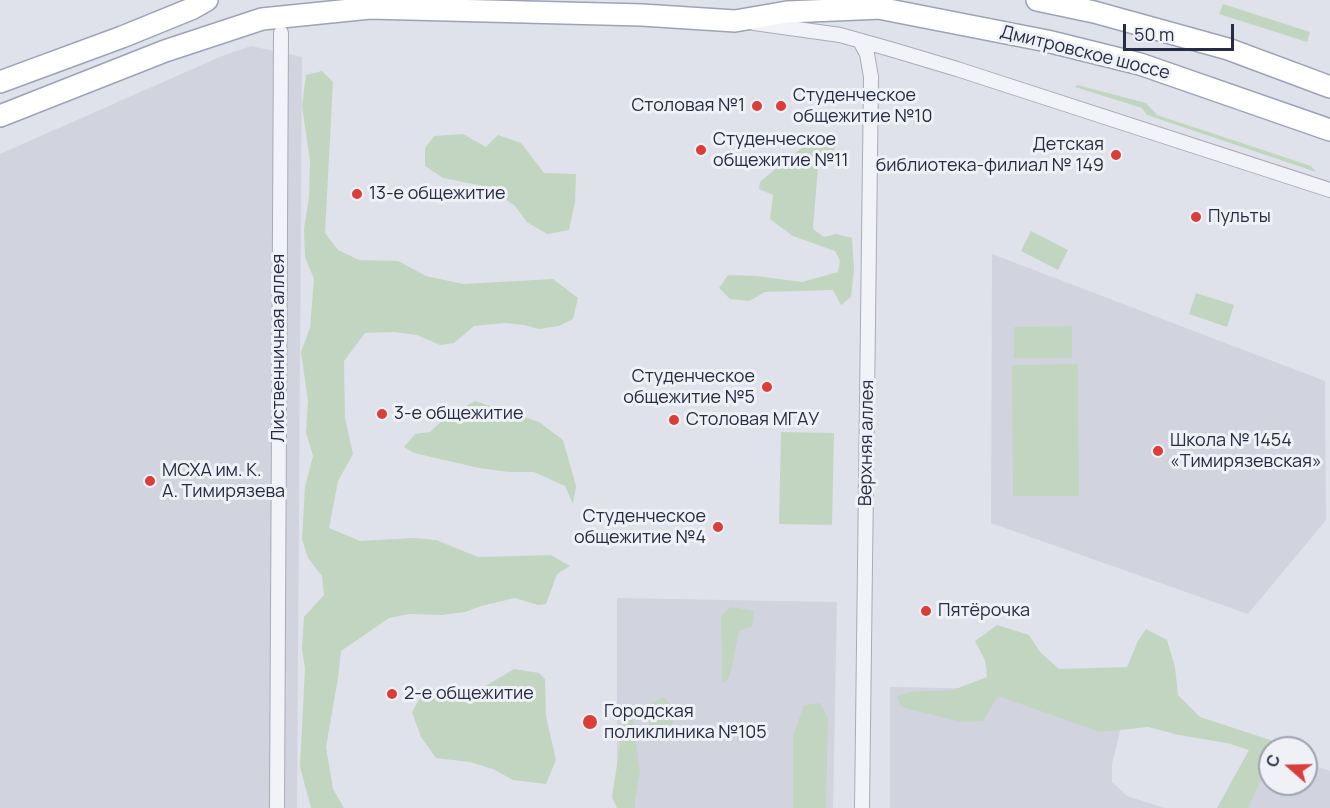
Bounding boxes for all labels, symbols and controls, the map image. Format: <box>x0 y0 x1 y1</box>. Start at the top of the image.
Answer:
scale bar <box>1126 12 1237 50</box>
street label: Дмитровское шоссе <box>998 21 1172 85</box>
text: 50 m <box>1134 22 1174 46</box>
place label: Студенческое общежитие №10 <box>793 85 932 128</box>
place label: Столовая №1 <box>631 95 745 117</box>
marker: Столовая №1 <box>750 99 764 113</box>
marker: Студенческое общежитие №10 <box>774 99 788 113</box>
place label: Студенческое общежитие №11 <box>713 129 848 172</box>
place label: Детская библиотека-филиал № 149 <box>876 134 1104 176</box>
marker: Студенческое общежитие №11 <box>694 143 708 157</box>
marker: Детская библиотека-филиал № 149 <box>1109 148 1123 162</box>
place label: 13-е общежитие <box>369 183 505 205</box>
marker: 13-е общежитие <box>350 187 364 201</box>
place label: Пульты <box>1208 206 1271 228</box>
marker: Пульты <box>1189 210 1203 224</box>
street label: Лиственничная аллея <box>268 254 290 442</box>
place label: Студенческое общежитие №5 <box>623 366 755 409</box>
marker: Студенческое общежитие №5 <box>760 380 774 394</box>
street label: Верхняя аллея <box>855 380 879 506</box>
place label: 3-е общежитие <box>394 403 523 425</box>
marker: 3-е общежитие <box>375 407 389 421</box>
place label: Столовая МГАУ <box>686 409 820 431</box>
marker: Столовая МГАУ <box>667 413 681 427</box>
place label: Школа № 1454 «Тимирязевская» <box>1170 430 1322 472</box>
marker: Школа № 1454 «Тимирязевская» <box>1151 444 1165 458</box>
place label: МСХА им. К. А. Тимирязева <box>162 460 285 502</box>
marker: МСХА им. К. А. Тимирязева <box>143 474 157 488</box>
place label: Студенческое общежитие №4 <box>574 506 706 548</box>
marker: Студенческое общежитие №4 <box>711 520 725 534</box>
place label: Пятёрочка <box>938 600 1030 622</box>
marker: Пятёрочка <box>919 604 933 618</box>
place label: 2-е общежитие <box>404 683 534 705</box>
marker: 2-е общежитие <box>385 687 399 701</box>
place label: Городская поликлиника №105 <box>604 701 767 744</box>
marker: Городская поликлиника №105 <box>581 713 599 731</box>
north arrow <box>1258 736 1318 796</box>
text: С <box>1261 751 1285 770</box>

